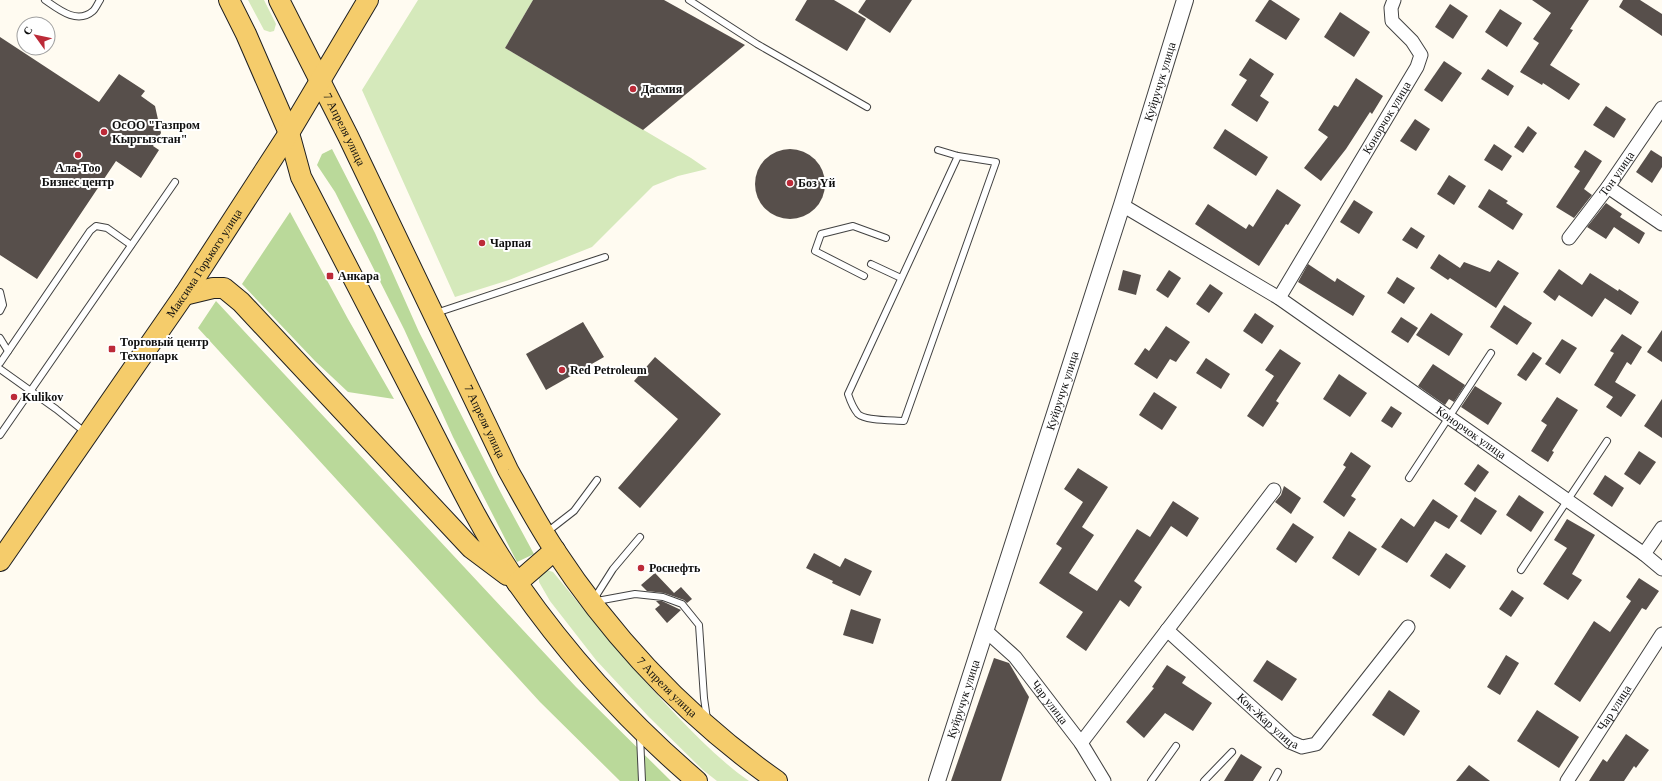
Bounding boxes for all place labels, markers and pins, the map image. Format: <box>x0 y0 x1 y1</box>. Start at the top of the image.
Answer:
place label: Дасмия <box>641 82 683 96</box>
marker: Дасмия <box>628 84 638 94</box>
place label: ОсОО "Газпром Кыргызстан" <box>112 118 200 146</box>
marker: ОсОО "Газпром Кыргызстан" <box>99 127 109 137</box>
marker: Ала-Тоо Бизнес центр <box>73 150 83 160</box>
place label: Ала-Тоо Бизнес центр <box>42 161 114 189</box>
place label: Боз Үй <box>798 176 835 190</box>
marker: Боз Үй <box>785 178 795 188</box>
place label: Чарпая <box>490 236 531 250</box>
marker: Чарпая <box>477 238 487 248</box>
place label: Анкара <box>338 269 379 283</box>
marker: Анкара <box>325 271 335 281</box>
place label: Торговый центр Технопарк <box>120 335 209 363</box>
marker: Торговый центр Технопарк <box>107 344 117 354</box>
place label: Red Petroleum <box>570 363 647 377</box>
marker: Red Petroleum <box>557 365 567 375</box>
place label: Kulikov <box>22 390 63 404</box>
marker: Kulikov <box>9 392 19 402</box>
place label: Роснефть <box>649 561 701 575</box>
marker: Роснефть <box>636 563 646 573</box>

